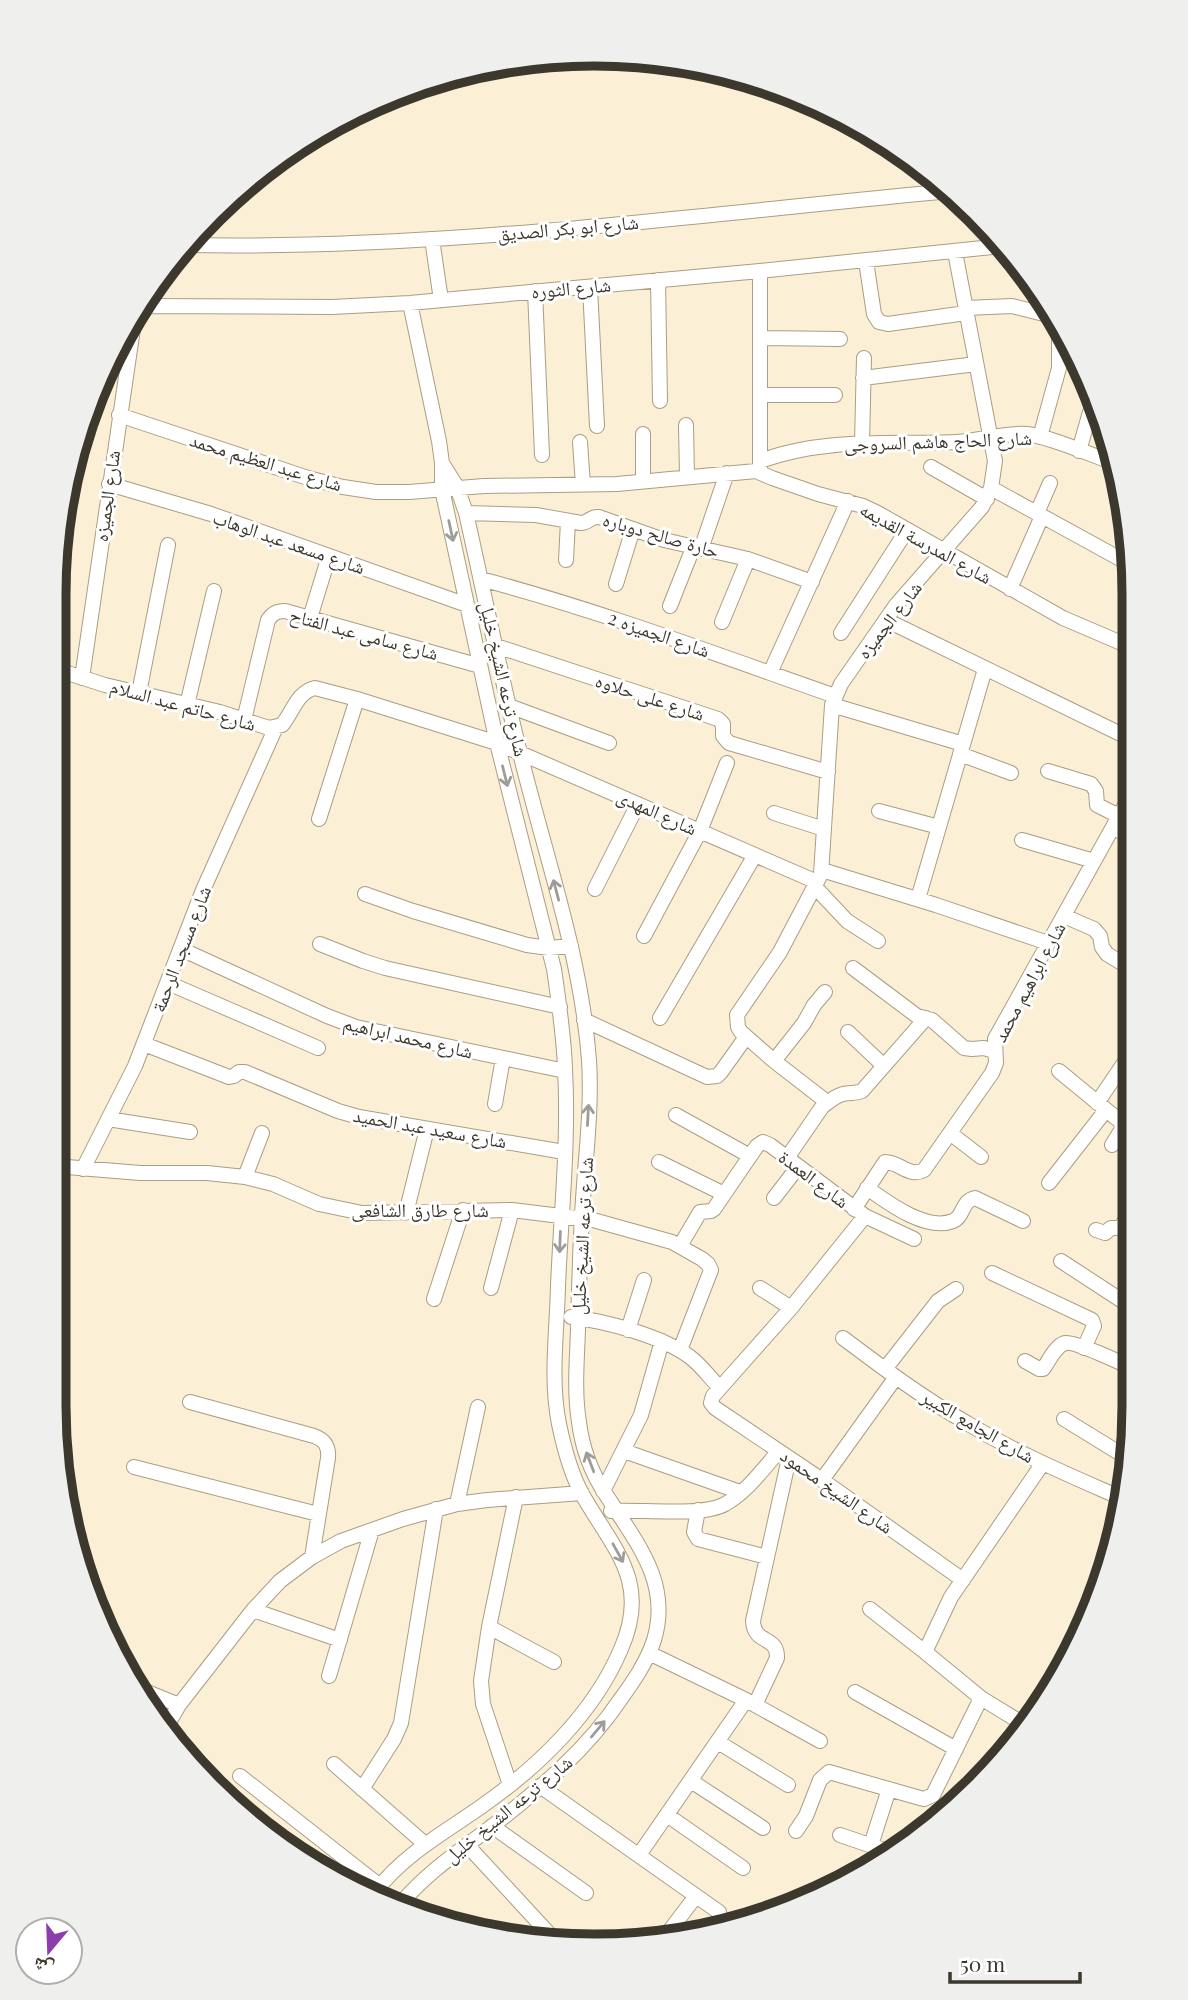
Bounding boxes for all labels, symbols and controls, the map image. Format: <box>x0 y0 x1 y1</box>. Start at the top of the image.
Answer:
street label: شارع ابو بكر الصديق <box>496 208 640 246</box>
street label: شارع الثوره <box>530 271 612 303</box>
street label: شارع الحاج هاشم السروجى <box>843 424 1033 457</box>
street label: شارع عبد العظيم محمد <box>187 426 346 498</box>
street label: شارع الجميزه <box>87 448 125 543</box>
street label: شارع المدرسة القديمه <box>856 495 997 589</box>
street label: شارع مسعد عبد الوهاب <box>210 503 369 579</box>
street label: حارة صالح دوباره <box>600 505 722 564</box>
one-way arrow <box>444 519 458 542</box>
street label: شارع الجميزه <box>850 575 927 664</box>
street label: شارع ترعه الشيخ خليل <box>474 599 535 759</box>
street label: شارع سامى عبد الفتاح <box>287 601 442 665</box>
street label: شارع الجميزه 2 <box>605 604 714 663</box>
street label: شارع على حلاوه <box>592 666 708 726</box>
street label: شارع حاتم عبد السلام <box>107 672 259 738</box>
one-way arrow <box>500 765 513 787</box>
street label: شارع المهدى <box>613 782 702 840</box>
one-way arrow <box>549 880 562 902</box>
street label: شارع مسجد الرحمة <box>144 882 216 1016</box>
street label: شارع ابراهيم محمد <box>986 917 1072 1046</box>
street label: شارع محمد ابراهيم <box>341 1008 476 1065</box>
street label: شارع سعيد عبد الحميد <box>351 1101 509 1153</box>
one-way arrow <box>582 1103 595 1126</box>
street label: شارع العمدة <box>774 1143 855 1213</box>
street label: شارع ترعه الشيخ خليل <box>564 1156 599 1316</box>
street label: شارع طارق الشافعى <box>351 1196 489 1222</box>
one-way arrow <box>553 1230 566 1253</box>
street label: شارع الجامع الكبير <box>916 1382 1040 1469</box>
street label: شارع الشيخ محمود <box>775 1442 899 1540</box>
one-way arrow <box>583 1452 596 1474</box>
one-way arrow <box>612 1542 625 1563</box>
one-way arrow <box>591 1720 606 1738</box>
street label: شارع ترعه الشيخ خليل <box>438 1748 578 1869</box>
north arrow <box>14 1916 84 1986</box>
scale bar <box>950 1940 1080 1984</box>
text: 50 m <box>960 1949 1006 1977</box>
text: ش <box>29 1952 57 1984</box>

